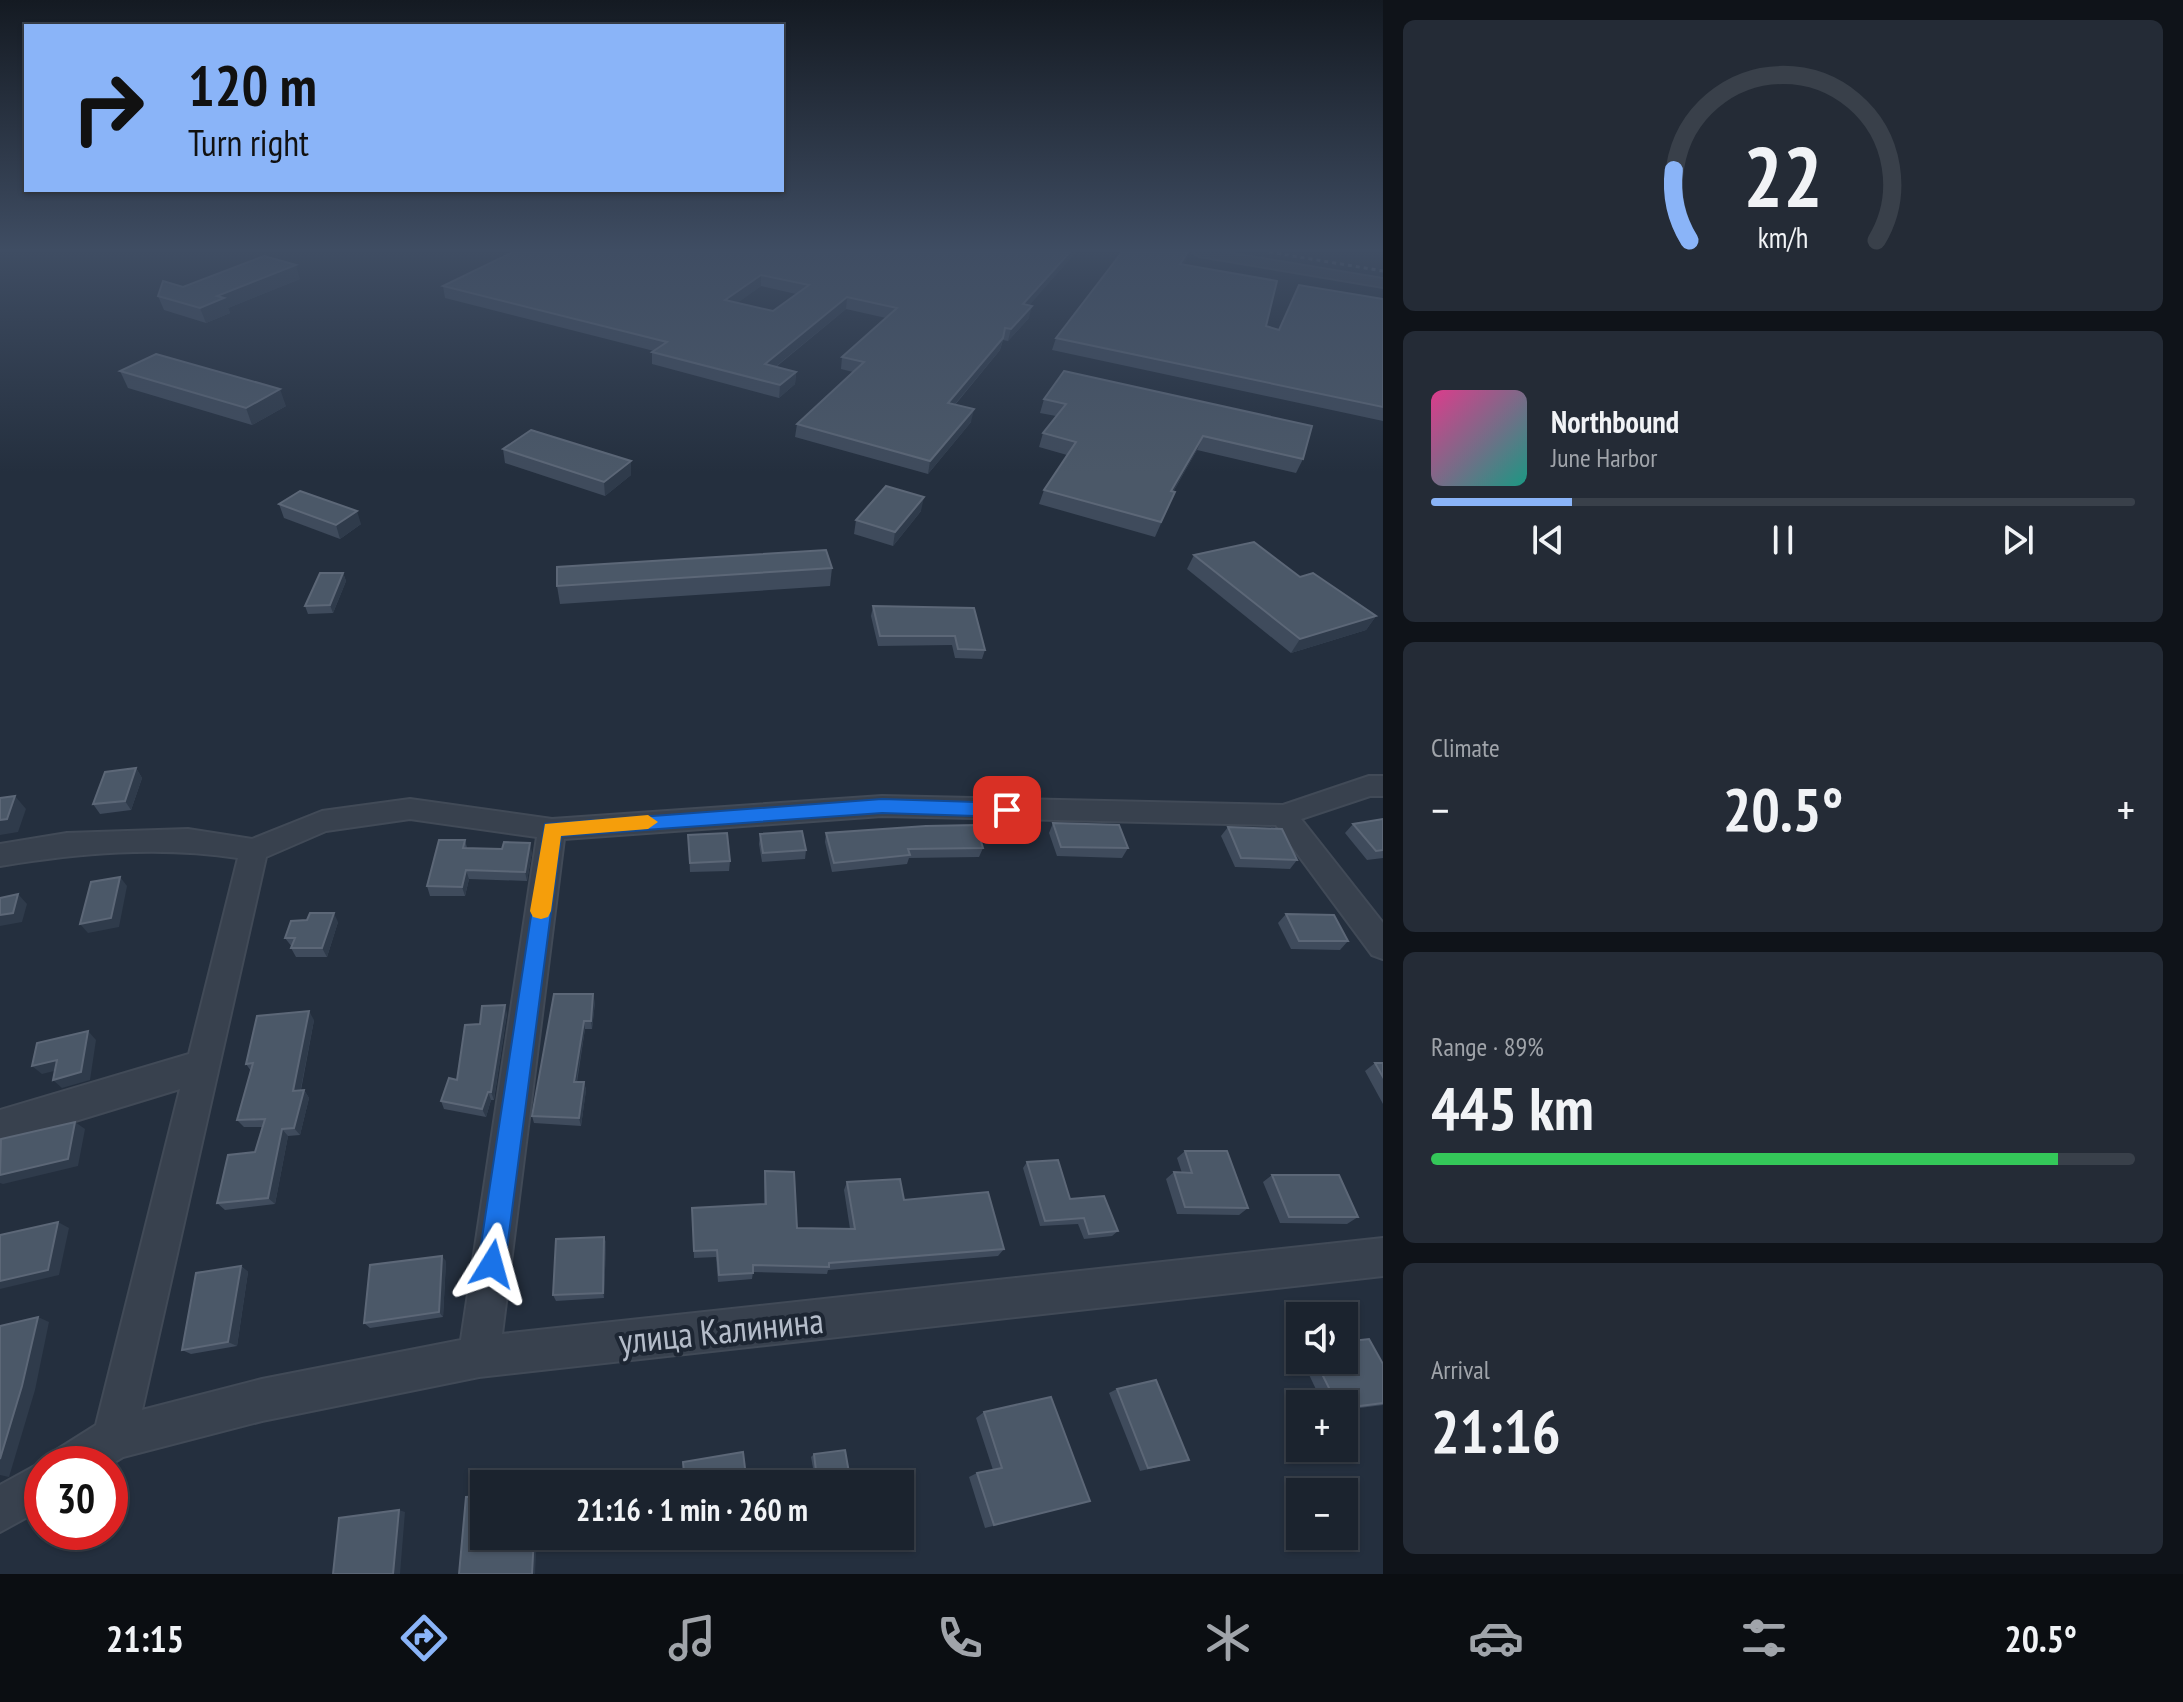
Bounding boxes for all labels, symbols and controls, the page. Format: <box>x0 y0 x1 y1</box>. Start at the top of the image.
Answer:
text: 120 m <box>188 49 317 121</box>
icon: right <box>56 56 160 160</box>
text: Turn right <box>188 119 309 166</box>
text: 22 <box>1743 122 1823 230</box>
text: km/h <box>1758 220 1808 257</box>
text: Northbound <box>1551 402 1679 441</box>
text: June Harbor <box>1551 441 1657 474</box>
icon: previous <box>1526 518 1570 562</box>
icon: pause <box>1761 518 1805 562</box>
icon: next <box>1996 518 2040 562</box>
text: Climate <box>1431 731 1500 764</box>
text: 20.5° <box>1723 770 1843 848</box>
pin <box>973 776 1041 844</box>
text: − <box>1431 781 1449 838</box>
text: + <box>2117 781 2135 838</box>
icon: arrive <box>985 788 1029 832</box>
text: Range · 89% <box>1431 1030 1544 1063</box>
text: 445 km <box>1431 1069 1594 1147</box>
position arrow <box>450 1222 534 1306</box>
street label: улица Калинина <box>616 1296 826 1364</box>
map controls <box>1286 1302 1358 1550</box>
button: sound <box>1286 1302 1358 1374</box>
text: Arrival <box>1431 1353 1490 1386</box>
button: + <box>1286 1390 1358 1462</box>
text: 21:16 <box>1431 1392 1561 1470</box>
speed limit sign: 30 <box>24 1446 128 1550</box>
button: − <box>1286 1478 1358 1550</box>
text: 21:16 · 1 min · 260 m <box>576 1490 808 1529</box>
icon: directions <box>396 1610 452 1666</box>
icon: music <box>664 1610 720 1666</box>
icon: phone <box>932 1610 988 1666</box>
icon: climate <box>1200 1610 1256 1666</box>
icon: car <box>1468 1610 1524 1666</box>
icon: filters <box>1736 1610 1792 1666</box>
text: 21:15 <box>106 1615 184 1662</box>
text: 20.5° <box>2005 1615 2077 1662</box>

